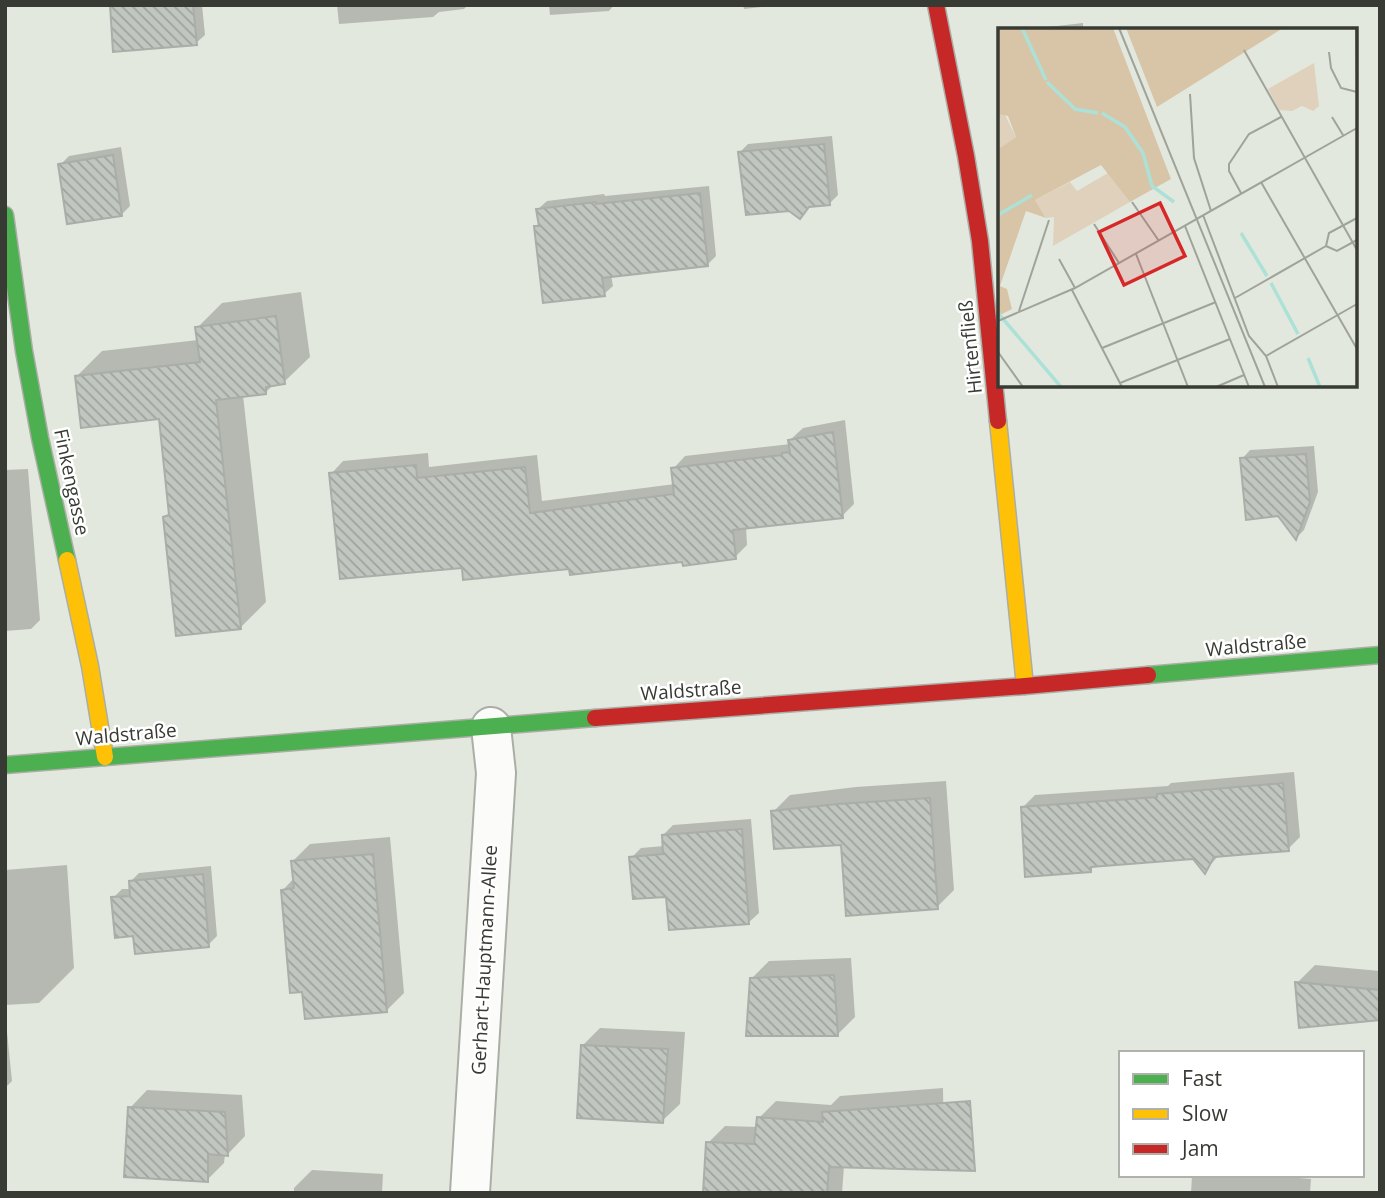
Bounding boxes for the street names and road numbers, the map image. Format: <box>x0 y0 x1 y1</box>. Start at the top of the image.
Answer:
street label: Hirtenfließ <box>952 299 988 395</box>
street label: Finkengasse <box>48 426 96 538</box>
street label: Waldstraße <box>1204 628 1308 662</box>
street label: Waldstraße <box>640 674 742 706</box>
street label: Waldstraße <box>74 717 178 751</box>
street label: Gerhart-Hauptmann-Allee <box>465 844 503 1076</box>

